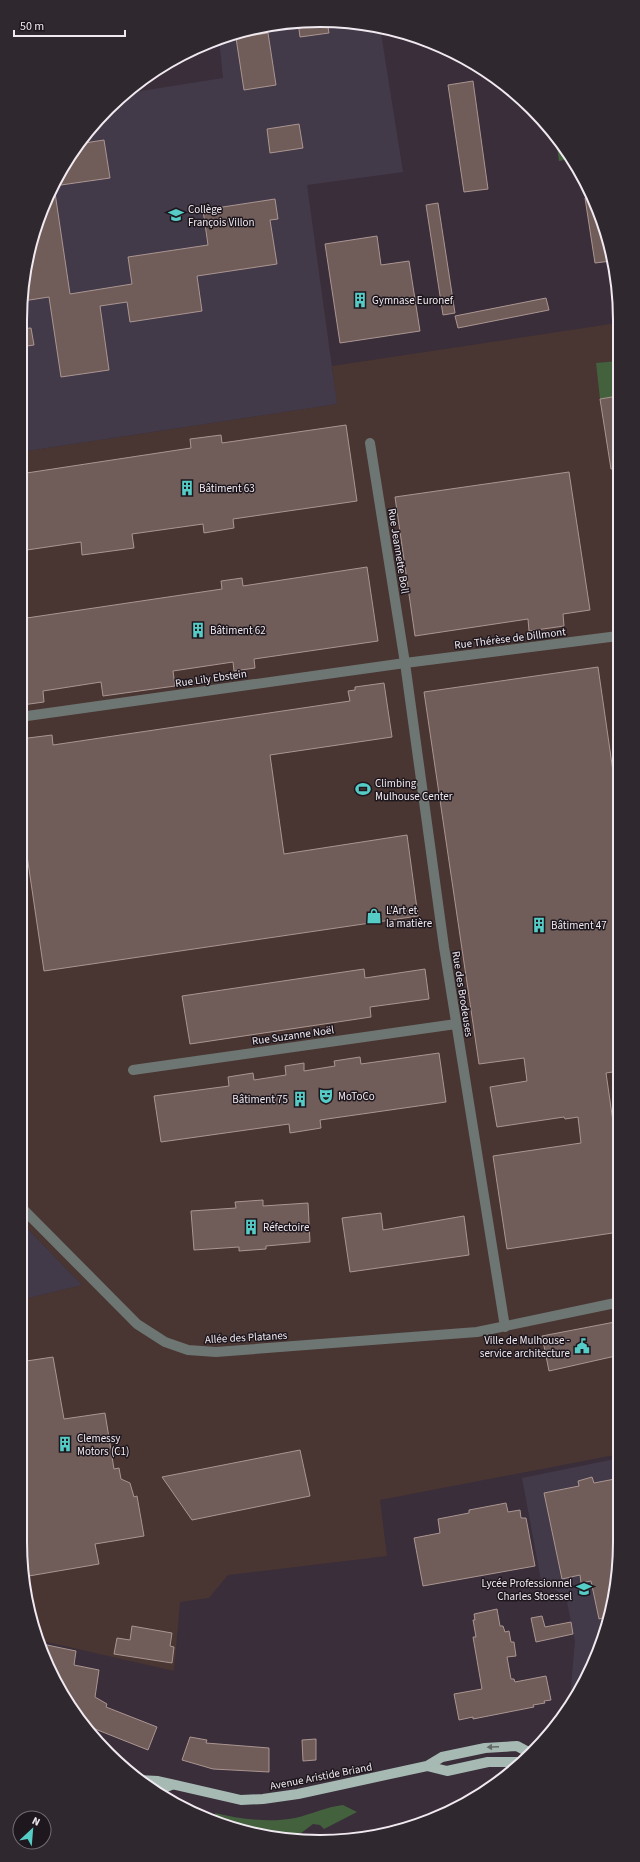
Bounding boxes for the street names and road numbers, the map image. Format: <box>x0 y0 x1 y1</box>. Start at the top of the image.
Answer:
street label: Rue Jeannette Boll <box>384 507 413 595</box>
street label: Rue Thérèse de Dillmont <box>453 624 567 653</box>
street label: Rue Lily Ebstein <box>174 666 248 691</box>
street label: Rue des Brodeuses <box>448 950 477 1038</box>
street label: Rue Suzanne Noël <box>251 1022 335 1049</box>
street label: Allée des Platanes <box>204 1328 288 1347</box>
street label: Avenue Aristide Briand <box>269 1759 373 1794</box>

